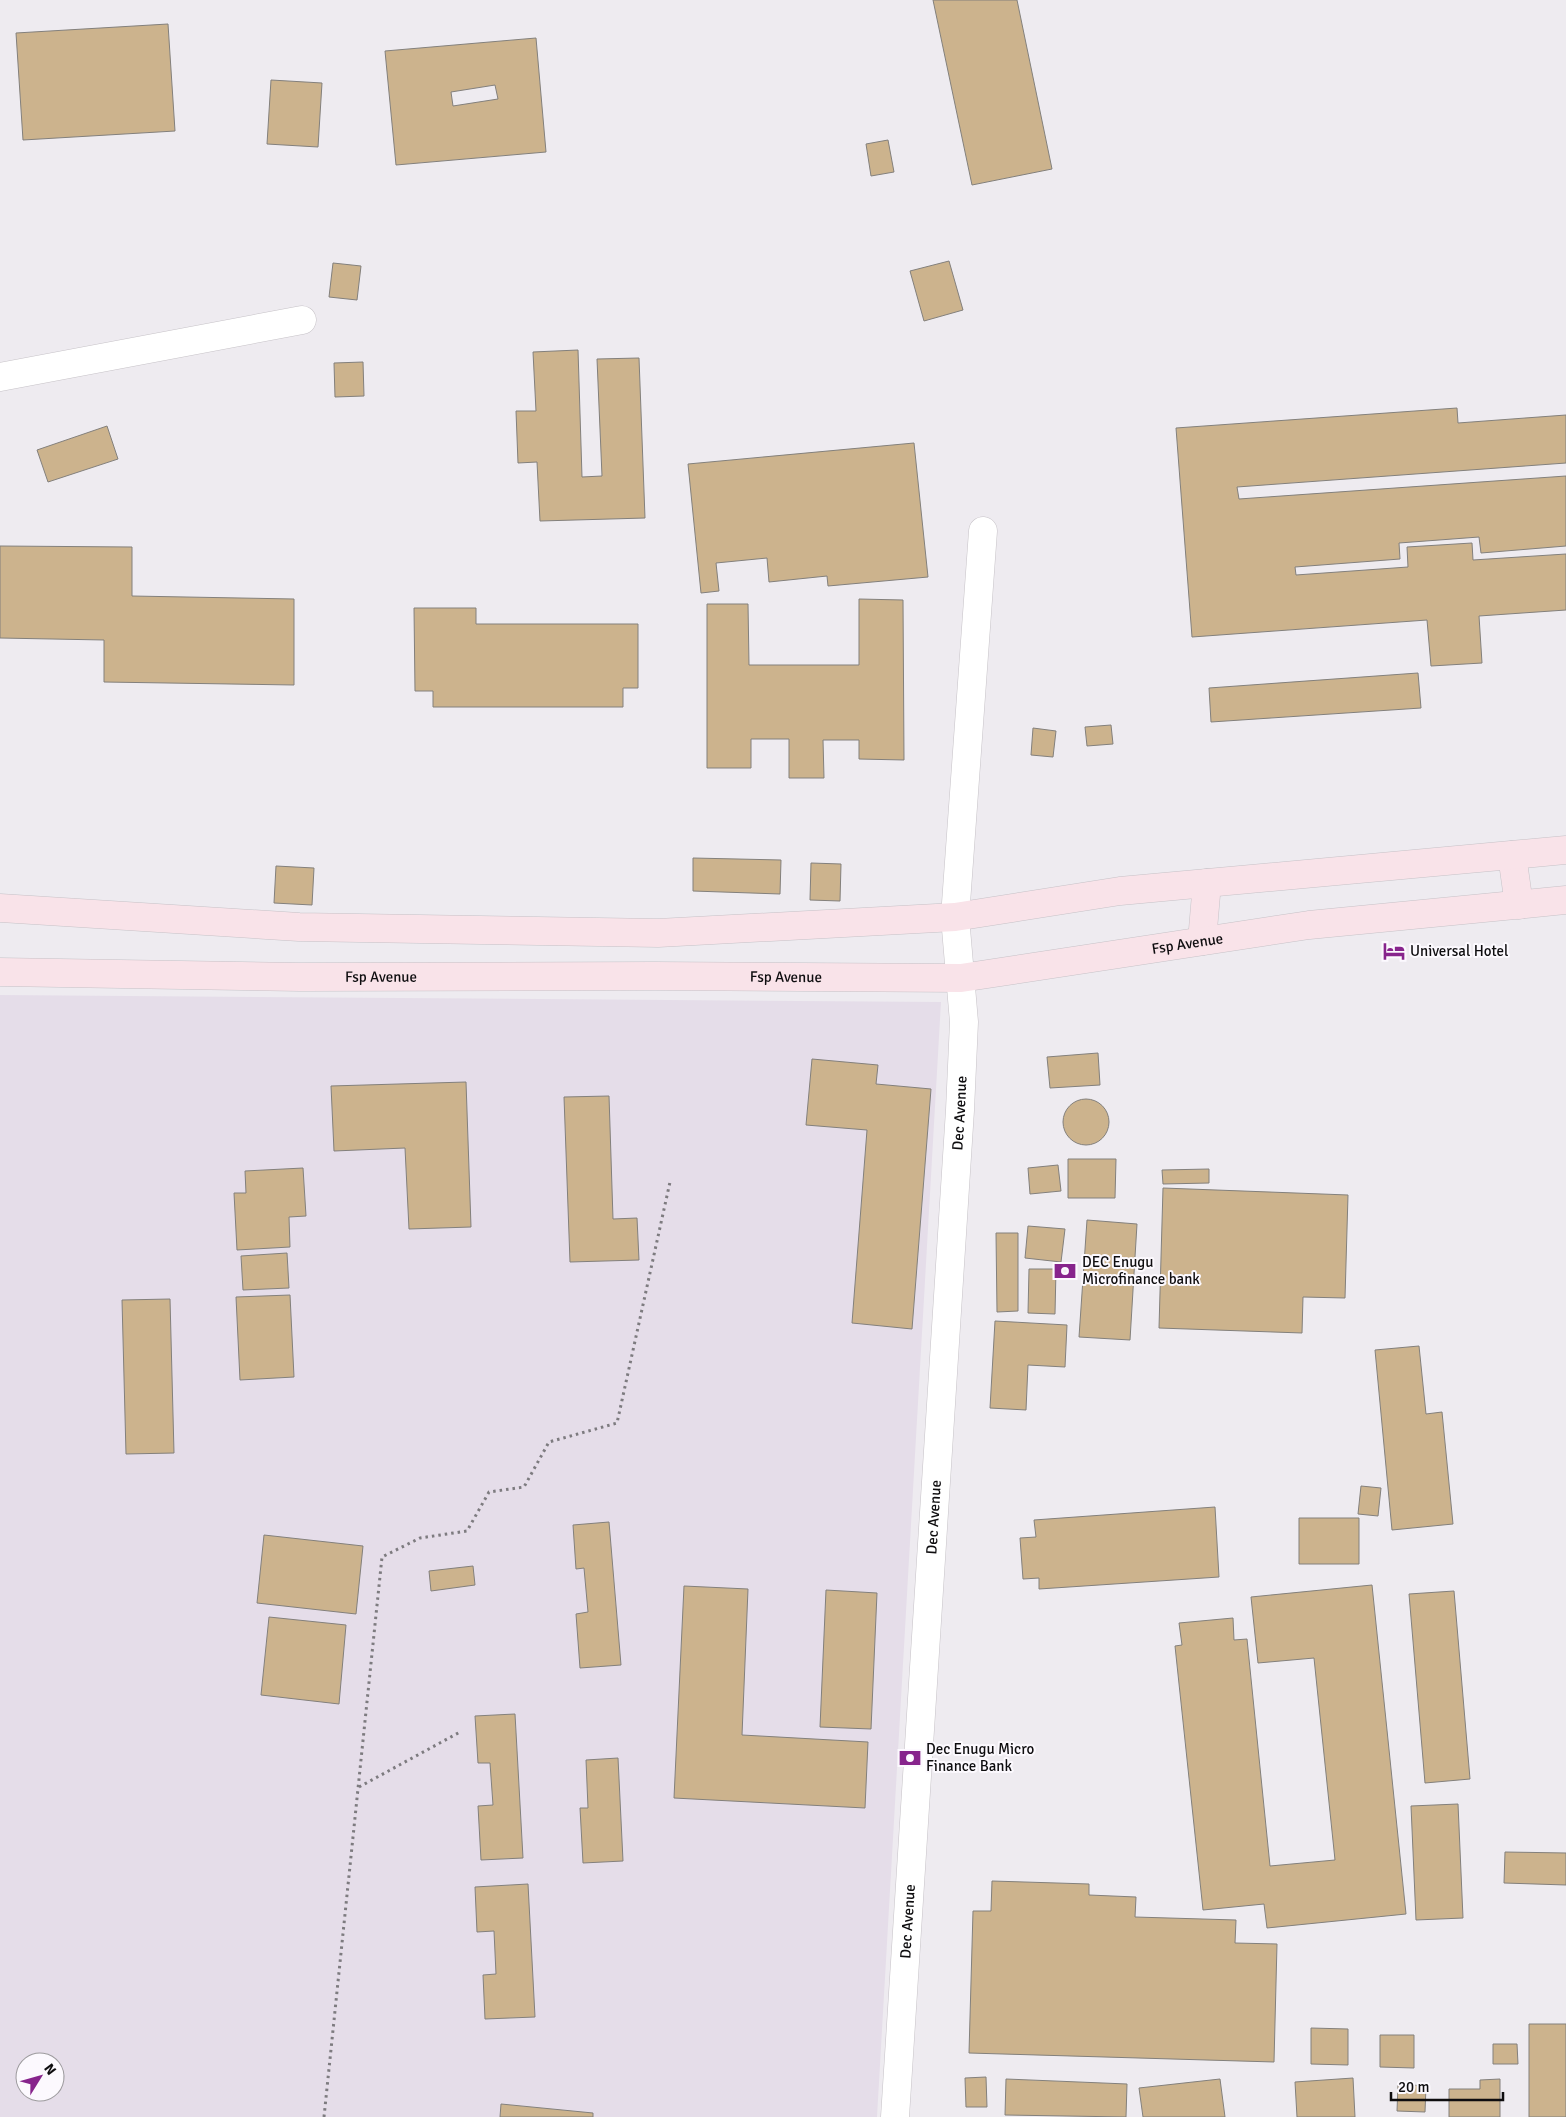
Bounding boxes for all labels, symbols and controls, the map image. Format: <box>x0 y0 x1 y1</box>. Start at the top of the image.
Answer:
street label: Fsp Avenue <box>1150 929 1224 958</box>
hotel icon: Universal Hotel <box>1381 938 1407 964</box>
place label: Universal Hotel <box>1410 942 1508 960</box>
street label: Fsp Avenue <box>345 968 417 986</box>
street label: Fsp Avenue <box>750 968 822 986</box>
street label: Dec Avenue <box>948 1075 971 1151</box>
place label: DEC Enugu Microfinance bank <box>1082 1253 1200 1288</box>
bank icon: DEC Enugu Microfinance bank <box>1052 1258 1078 1284</box>
street label: Dec Avenue <box>922 1479 945 1555</box>
place label: Dec Enugu Micro Finance Bank <box>926 1740 1034 1775</box>
bank icon: Dec Enugu Micro Finance Bank <box>897 1745 923 1771</box>
street label: Dec Avenue <box>896 1884 919 1959</box>
north arrow <box>15 2052 65 2102</box>
text: N <box>40 2060 60 2078</box>
scale bar <box>1391 2070 1504 2102</box>
text: 20 m <box>1398 2078 1429 2096</box>

